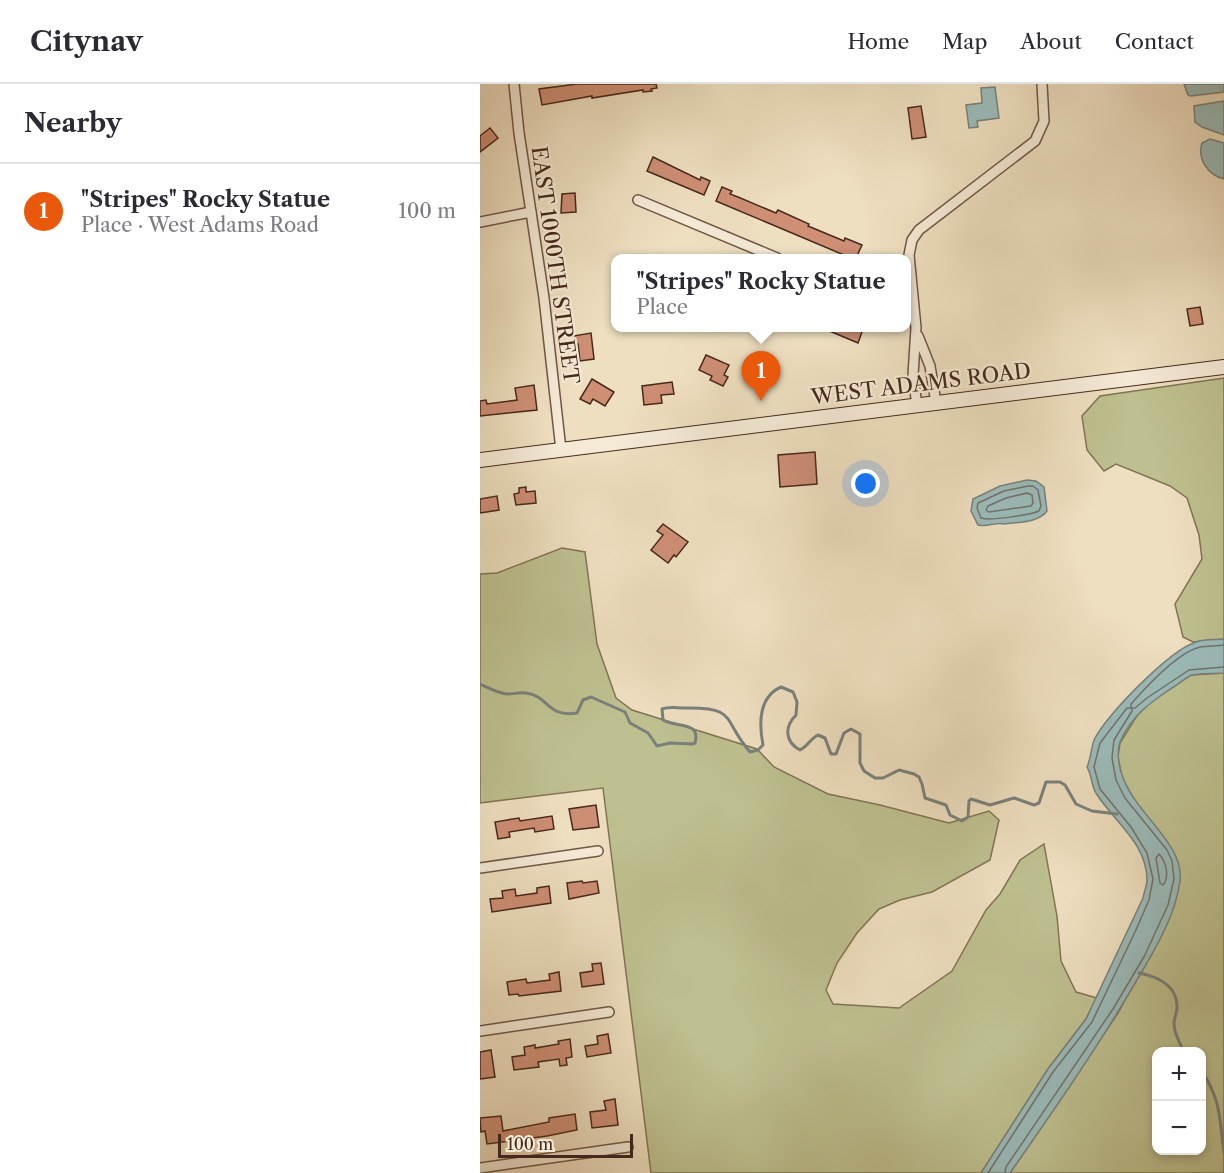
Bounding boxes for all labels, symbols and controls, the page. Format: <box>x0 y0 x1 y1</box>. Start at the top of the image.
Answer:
text: Citynav <box>30 24 143 58</box>
text: Home <box>848 29 909 54</box>
text: Map <box>942 29 987 54</box>
text: About <box>1020 29 1082 54</box>
text: Contact <box>1115 29 1194 54</box>
text: Nearby <box>24 107 122 139</box>
street label: EAST 1000TH STREET <box>526 144 585 386</box>
text: "Stripes" Rocky Statue <box>81 186 330 213</box>
text: 1 <box>39 199 48 223</box>
text: 100 m <box>398 199 456 223</box>
text: Place · West Adams Road <box>81 213 319 237</box>
popup <box>611 254 911 332</box>
text: "Stripes" Rocky Statue <box>636 268 886 295</box>
text: Place <box>636 295 688 319</box>
pin: 1 <box>742 352 780 401</box>
street label: WEST ADAMS ROAD <box>809 358 1032 410</box>
your location <box>851 469 880 498</box>
map controls <box>1152 1047 1206 1155</box>
button: + <box>1152 1047 1206 1101</box>
button: − <box>1152 1101 1206 1155</box>
scale bar <box>498 1131 633 1158</box>
text: 100 m <box>507 1134 553 1154</box>

